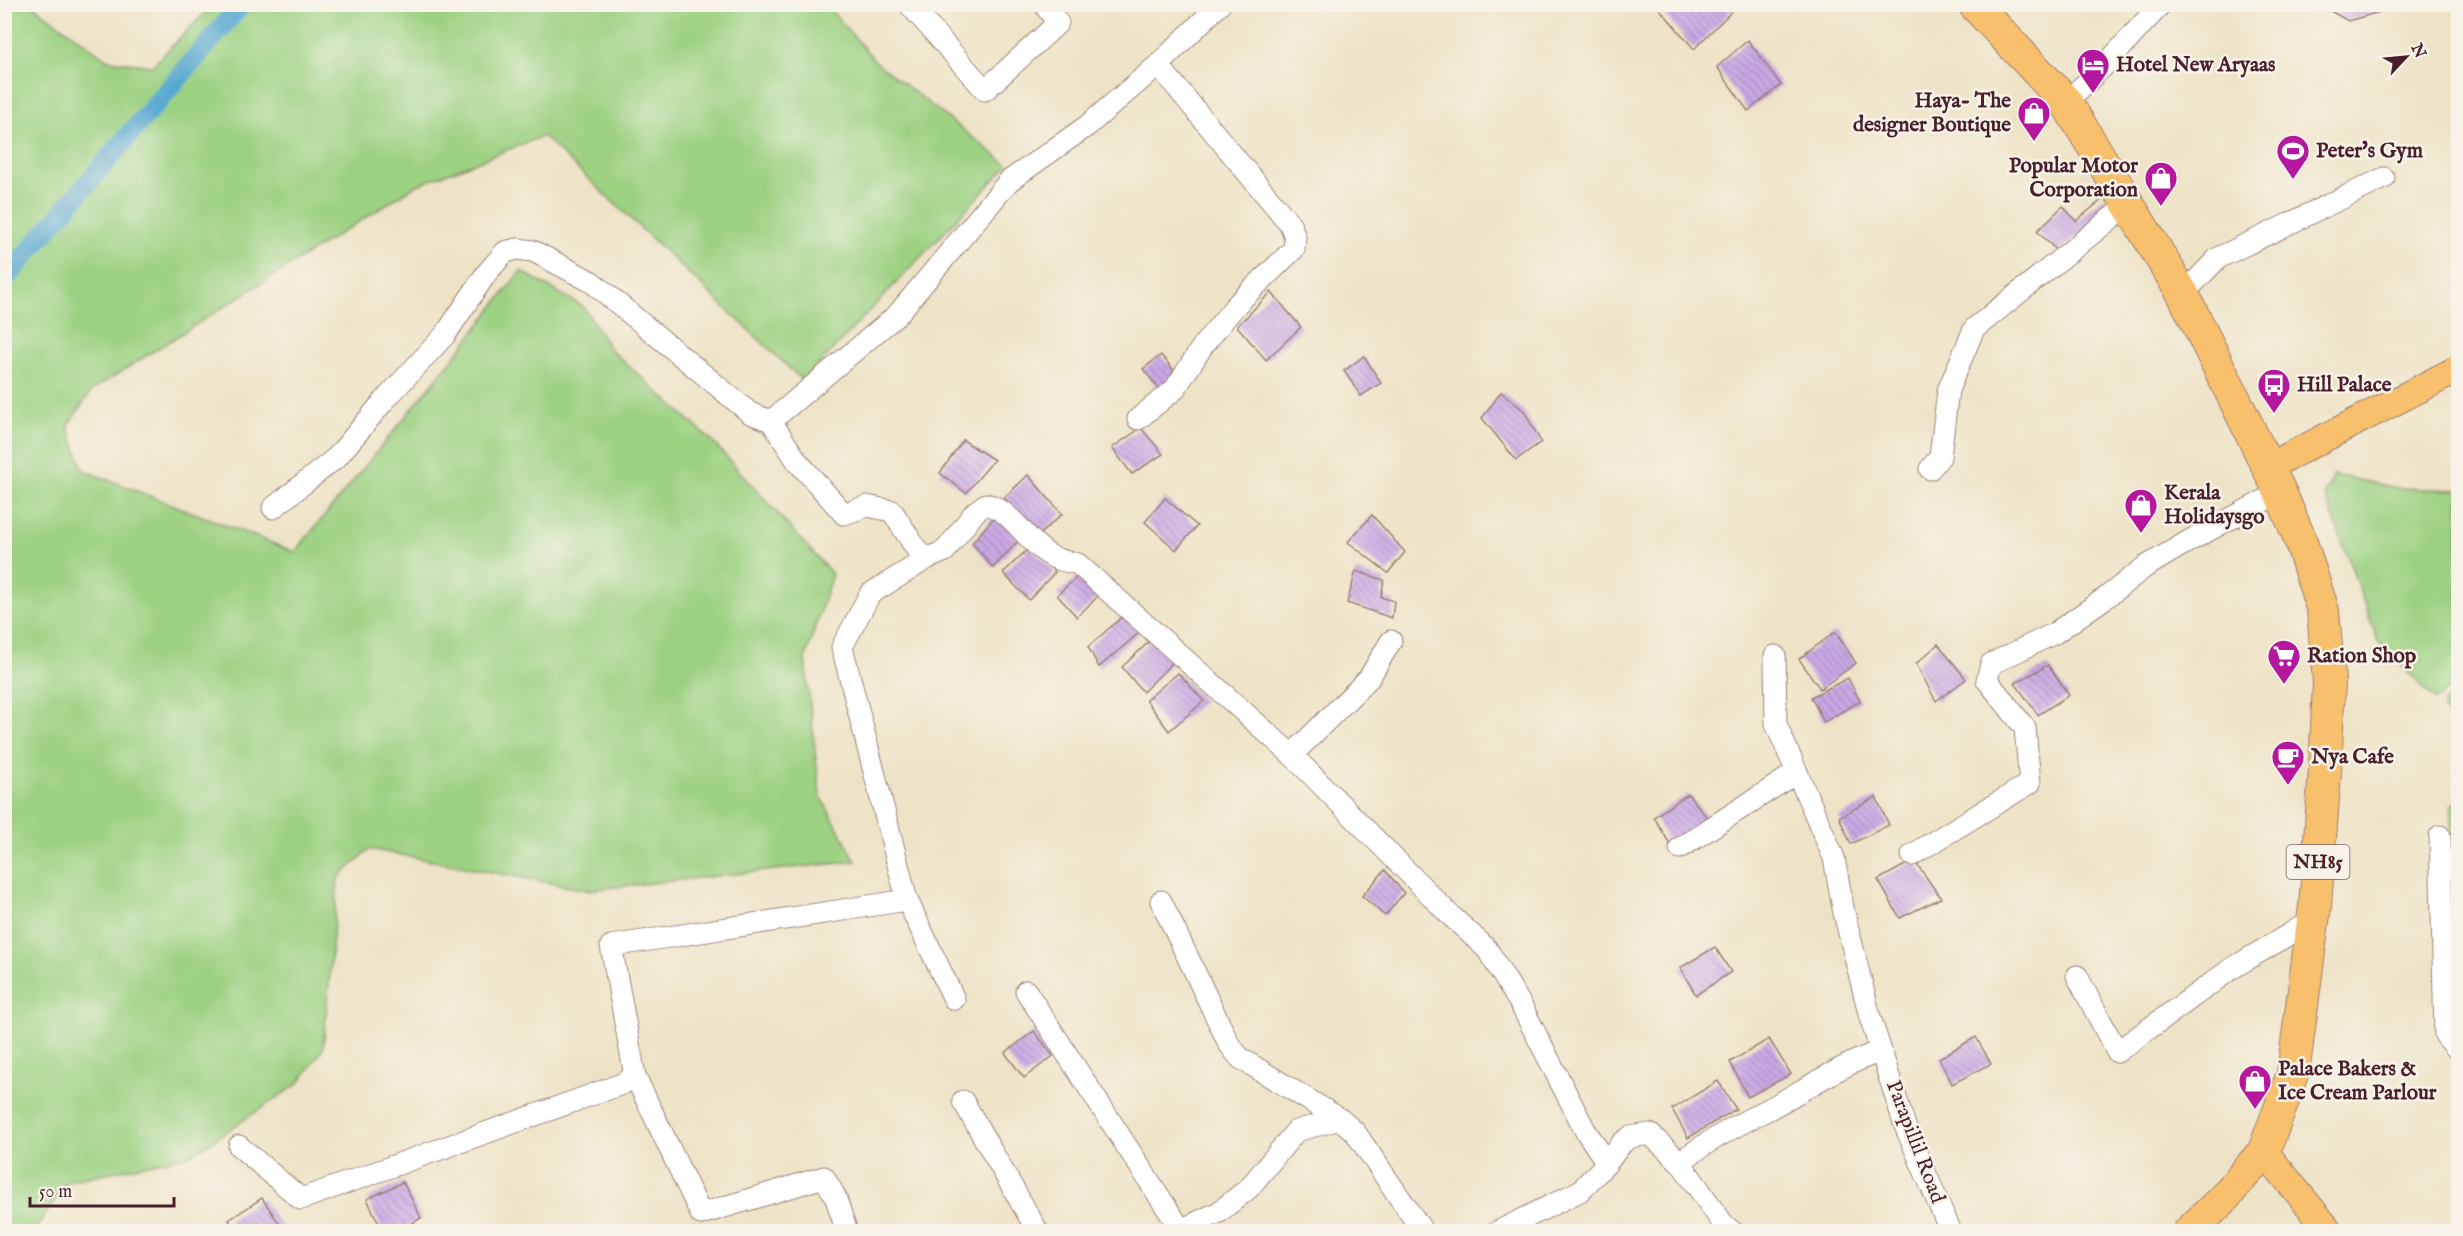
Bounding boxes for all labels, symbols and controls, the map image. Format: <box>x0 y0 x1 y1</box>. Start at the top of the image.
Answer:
north arrow <box>2376 27 2436 87</box>
text: N <box>2405 40 2430 62</box>
hotel icon: Hotel New Aryaas <box>2075 47 2111 94</box>
place label: Hotel New Aryaas <box>2116 52 2275 79</box>
place label: Haya- The designer Boutique <box>1853 88 2011 139</box>
shop icon: Haya- The designer Boutique <box>2016 95 2052 142</box>
sports icon: Peter's Gym <box>2275 133 2311 180</box>
place label: Peter's Gym <box>2316 138 2424 165</box>
place label: Popular Motor Corporation <box>2009 153 2138 204</box>
shop icon: Popular Motor Corporation <box>2143 160 2179 207</box>
bus stop icon: Hill Palace <box>2256 367 2292 414</box>
place label: Hill Palace <box>2297 372 2392 399</box>
place label: Kerala Holidaysgo <box>2164 480 2265 531</box>
shop icon: Kerala Holidaysgo <box>2123 487 2159 534</box>
supermarket icon: Ration Shop <box>2266 638 2302 685</box>
place label: Ration Shop <box>2307 643 2417 670</box>
cafe icon: Nya Cafe <box>2270 739 2306 786</box>
place label: Nya Cafe <box>2310 744 2394 771</box>
road number: NH85 <box>2286 845 2350 879</box>
place label: Palace Bakers & Ice Cream Parlour <box>2278 1056 2437 1107</box>
shop icon: Palace Bakers & Ice Cream Parlour <box>2237 1063 2273 1110</box>
street label: Parapillil Road <box>1879 1077 1951 1208</box>
scale bar <box>30 1170 174 1208</box>
text: 50 m <box>39 1181 72 1204</box>

